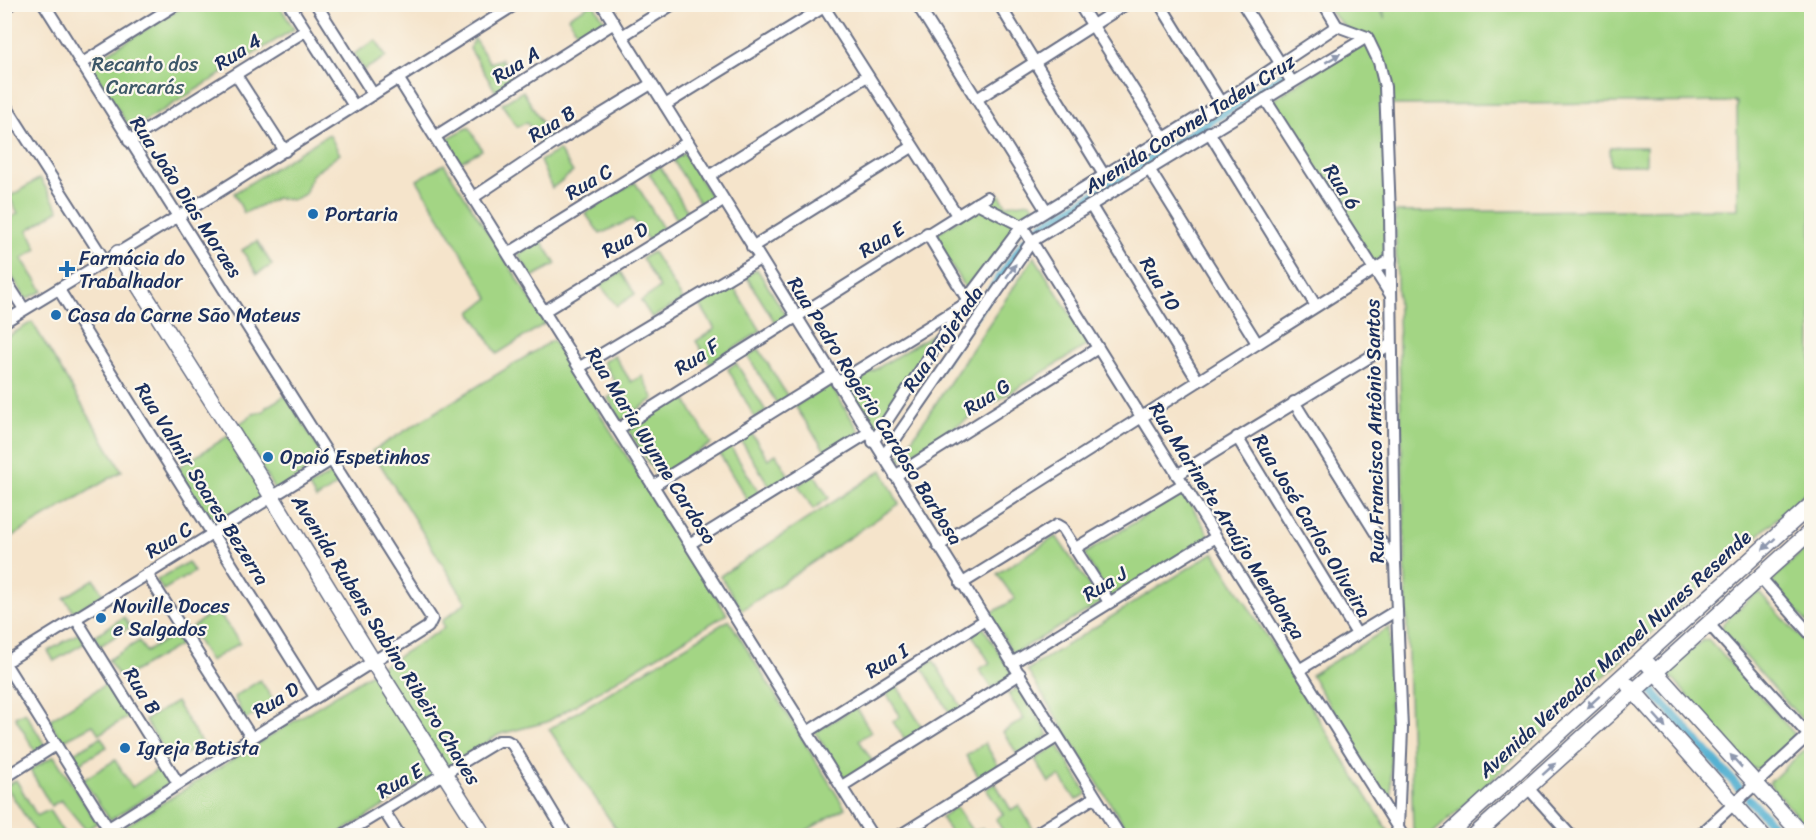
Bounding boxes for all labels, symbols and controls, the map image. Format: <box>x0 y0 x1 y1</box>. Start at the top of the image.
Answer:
street label: Rua 4 <box>207 24 269 80</box>
street label: Rua A <box>485 37 547 93</box>
street label: Avenida Coronel Tadeu Cruz <box>1076 44 1303 204</box>
park label: Recanto dos Carcarás <box>92 47 199 105</box>
one-way arrow <box>1325 52 1341 63</box>
street label: Rua B <box>521 96 583 152</box>
street label: Rua João Dias Moraes <box>120 109 252 286</box>
street label: Rua C <box>558 154 620 210</box>
street label: Rua 6 <box>1314 157 1370 217</box>
place label: Portaria <box>325 197 398 232</box>
marker: Portaria <box>306 207 320 221</box>
street label: Rua E <box>852 211 914 268</box>
street label: Rua D <box>595 212 656 268</box>
place label: Farmácia do Trabalhador <box>79 241 185 299</box>
street label: Rua 10 <box>1130 250 1190 318</box>
marker: Farmácia do Trabalhador <box>60 262 74 276</box>
one-way arrow <box>1005 263 1016 279</box>
street label: Rua Pedro Rogério Cardoso Barbosa <box>778 270 972 552</box>
street label: Rua Projetada <box>893 278 993 400</box>
place label: Casa da Carne São Mateus <box>68 298 301 333</box>
street label: Rua Francisco Antônio Santos <box>1355 298 1395 563</box>
marker: Casa da Carne São Mateus <box>49 308 63 322</box>
street label: Rua F <box>667 328 729 385</box>
street label: Rua Maria Wynne Cardoso <box>576 340 726 552</box>
street label: Rua G <box>956 369 1018 425</box>
street label: Rua Valmir Soares Bezerra <box>125 375 279 593</box>
street label: Rua Marinete Araújo Mendonça <box>1139 395 1315 648</box>
street label: Rua José Carlos Oliveira <box>1243 427 1381 625</box>
place label: Opaió Espetinhos <box>280 440 431 475</box>
marker: Opaió Espetinhos <box>261 450 275 464</box>
street label: Avenida Rubens Sabino Ribeiro Chaves <box>281 487 491 793</box>
street label: Rua C <box>138 511 200 568</box>
street label: Avenida Vereador Manoel Nunes Resende <box>1469 521 1760 788</box>
one-way arrow <box>1762 537 1777 550</box>
street label: Rua J <box>1076 556 1135 611</box>
place label: Noville Doces e Salgados <box>113 589 230 647</box>
marker: Noville Doces e Salgados <box>94 611 108 625</box>
street label: Rua I <box>858 633 917 688</box>
street label: Rua B <box>114 660 170 722</box>
street label: Rua D <box>245 672 307 728</box>
one-way arrow <box>1586 695 1601 708</box>
one-way arrow <box>1653 713 1667 728</box>
place label: Igreja Batista <box>136 731 260 766</box>
marker: Igreja Batista <box>118 741 132 755</box>
street label: Rua E <box>370 753 432 808</box>
one-way arrow <box>1730 754 1743 769</box>
one-way arrow <box>1542 762 1557 776</box>

